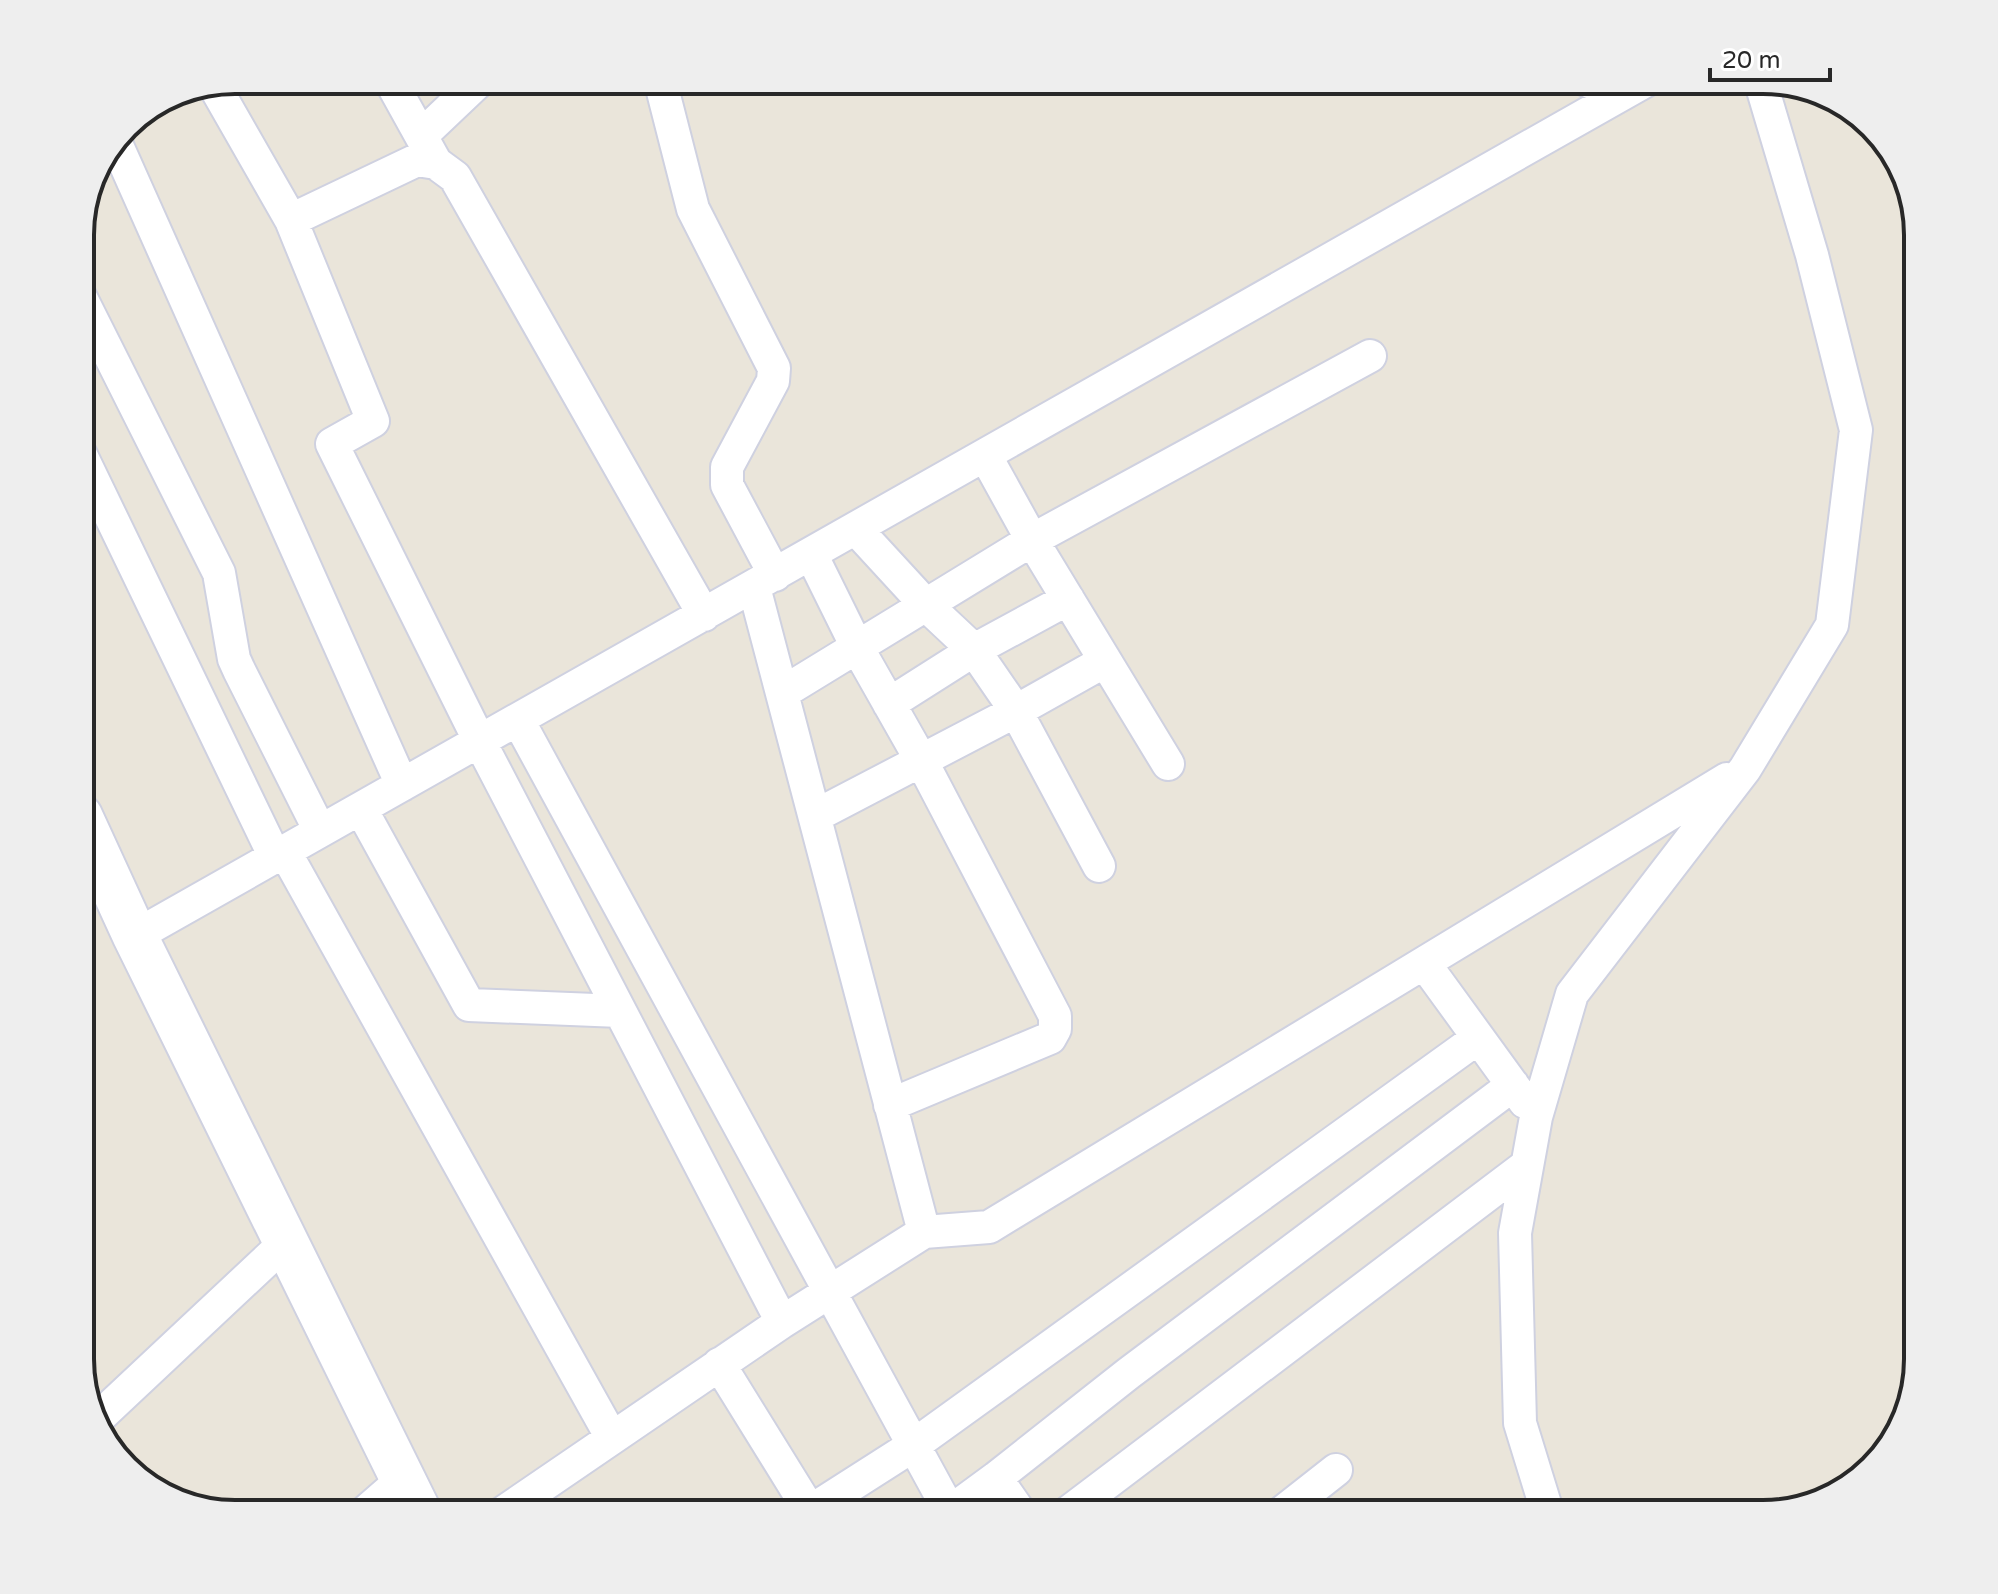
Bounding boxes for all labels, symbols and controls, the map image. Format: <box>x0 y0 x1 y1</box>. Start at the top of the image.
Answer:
scale bar <box>1710 32 1830 82</box>
text: 20 m <box>1722 46 1780 75</box>

